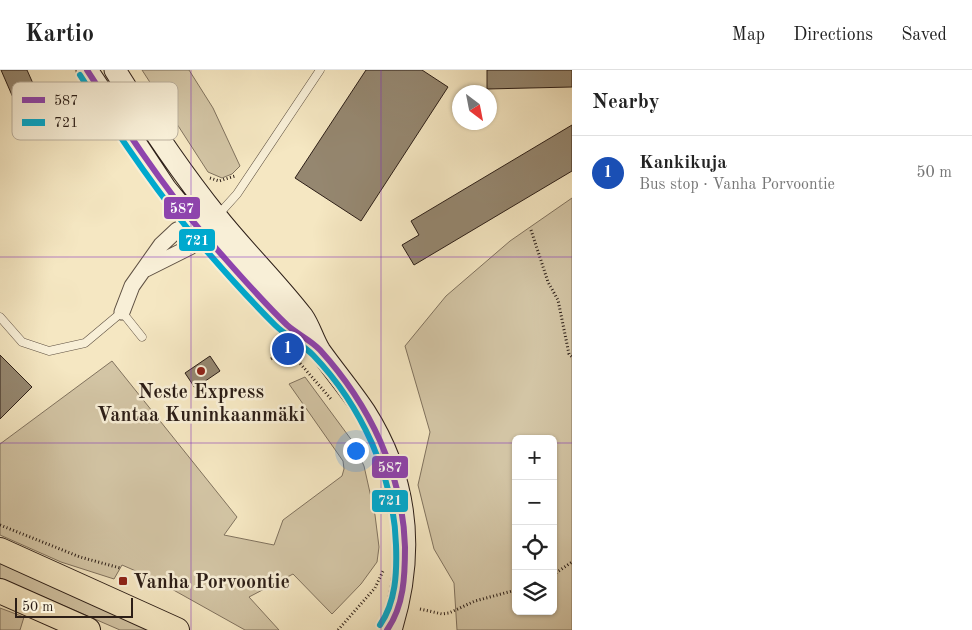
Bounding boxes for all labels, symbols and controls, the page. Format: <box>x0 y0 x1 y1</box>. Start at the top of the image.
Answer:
text: Kartio <box>25 23 94 47</box>
text: Map <box>732 26 765 44</box>
text: Directions <box>793 26 873 44</box>
text: Saved <box>901 26 947 44</box>
legend <box>12 82 178 140</box>
north arrow <box>452 85 497 130</box>
text: Nearby <box>592 92 660 113</box>
text: 587 <box>54 94 78 108</box>
text: 721 <box>54 116 78 130</box>
text: Kankikuja <box>639 154 727 173</box>
text: 1 <box>603 165 613 181</box>
text: 50 m <box>916 165 952 181</box>
text: Bus stop · Vanha Porvoontie <box>639 177 835 193</box>
line badge: 587 <box>163 196 201 220</box>
text: 587 <box>170 202 194 216</box>
line badge: 721 <box>178 228 216 252</box>
text: 721 <box>185 234 209 248</box>
pin: 1 <box>272 330 304 368</box>
marker: Neste Express Vantaa Kuninkaanmäki <box>195 365 207 377</box>
place label: Neste Express Vantaa Kuninkaanmäki <box>97 383 305 426</box>
map controls <box>512 435 557 615</box>
button: + <box>512 435 557 480</box>
your location <box>343 438 369 464</box>
line badge: 587 <box>371 455 409 479</box>
text: 587 <box>378 461 402 475</box>
button: − <box>512 480 557 525</box>
line badge: 721 <box>371 489 409 513</box>
text: 721 <box>378 494 402 508</box>
button: locate <box>512 525 557 570</box>
button: layers <box>512 570 557 615</box>
place label: Vanha Porvoontie <box>133 573 290 593</box>
marker: Vanha Porvoontie <box>117 575 129 587</box>
scale bar <box>15 595 132 618</box>
text: 50 m <box>22 600 53 614</box>

